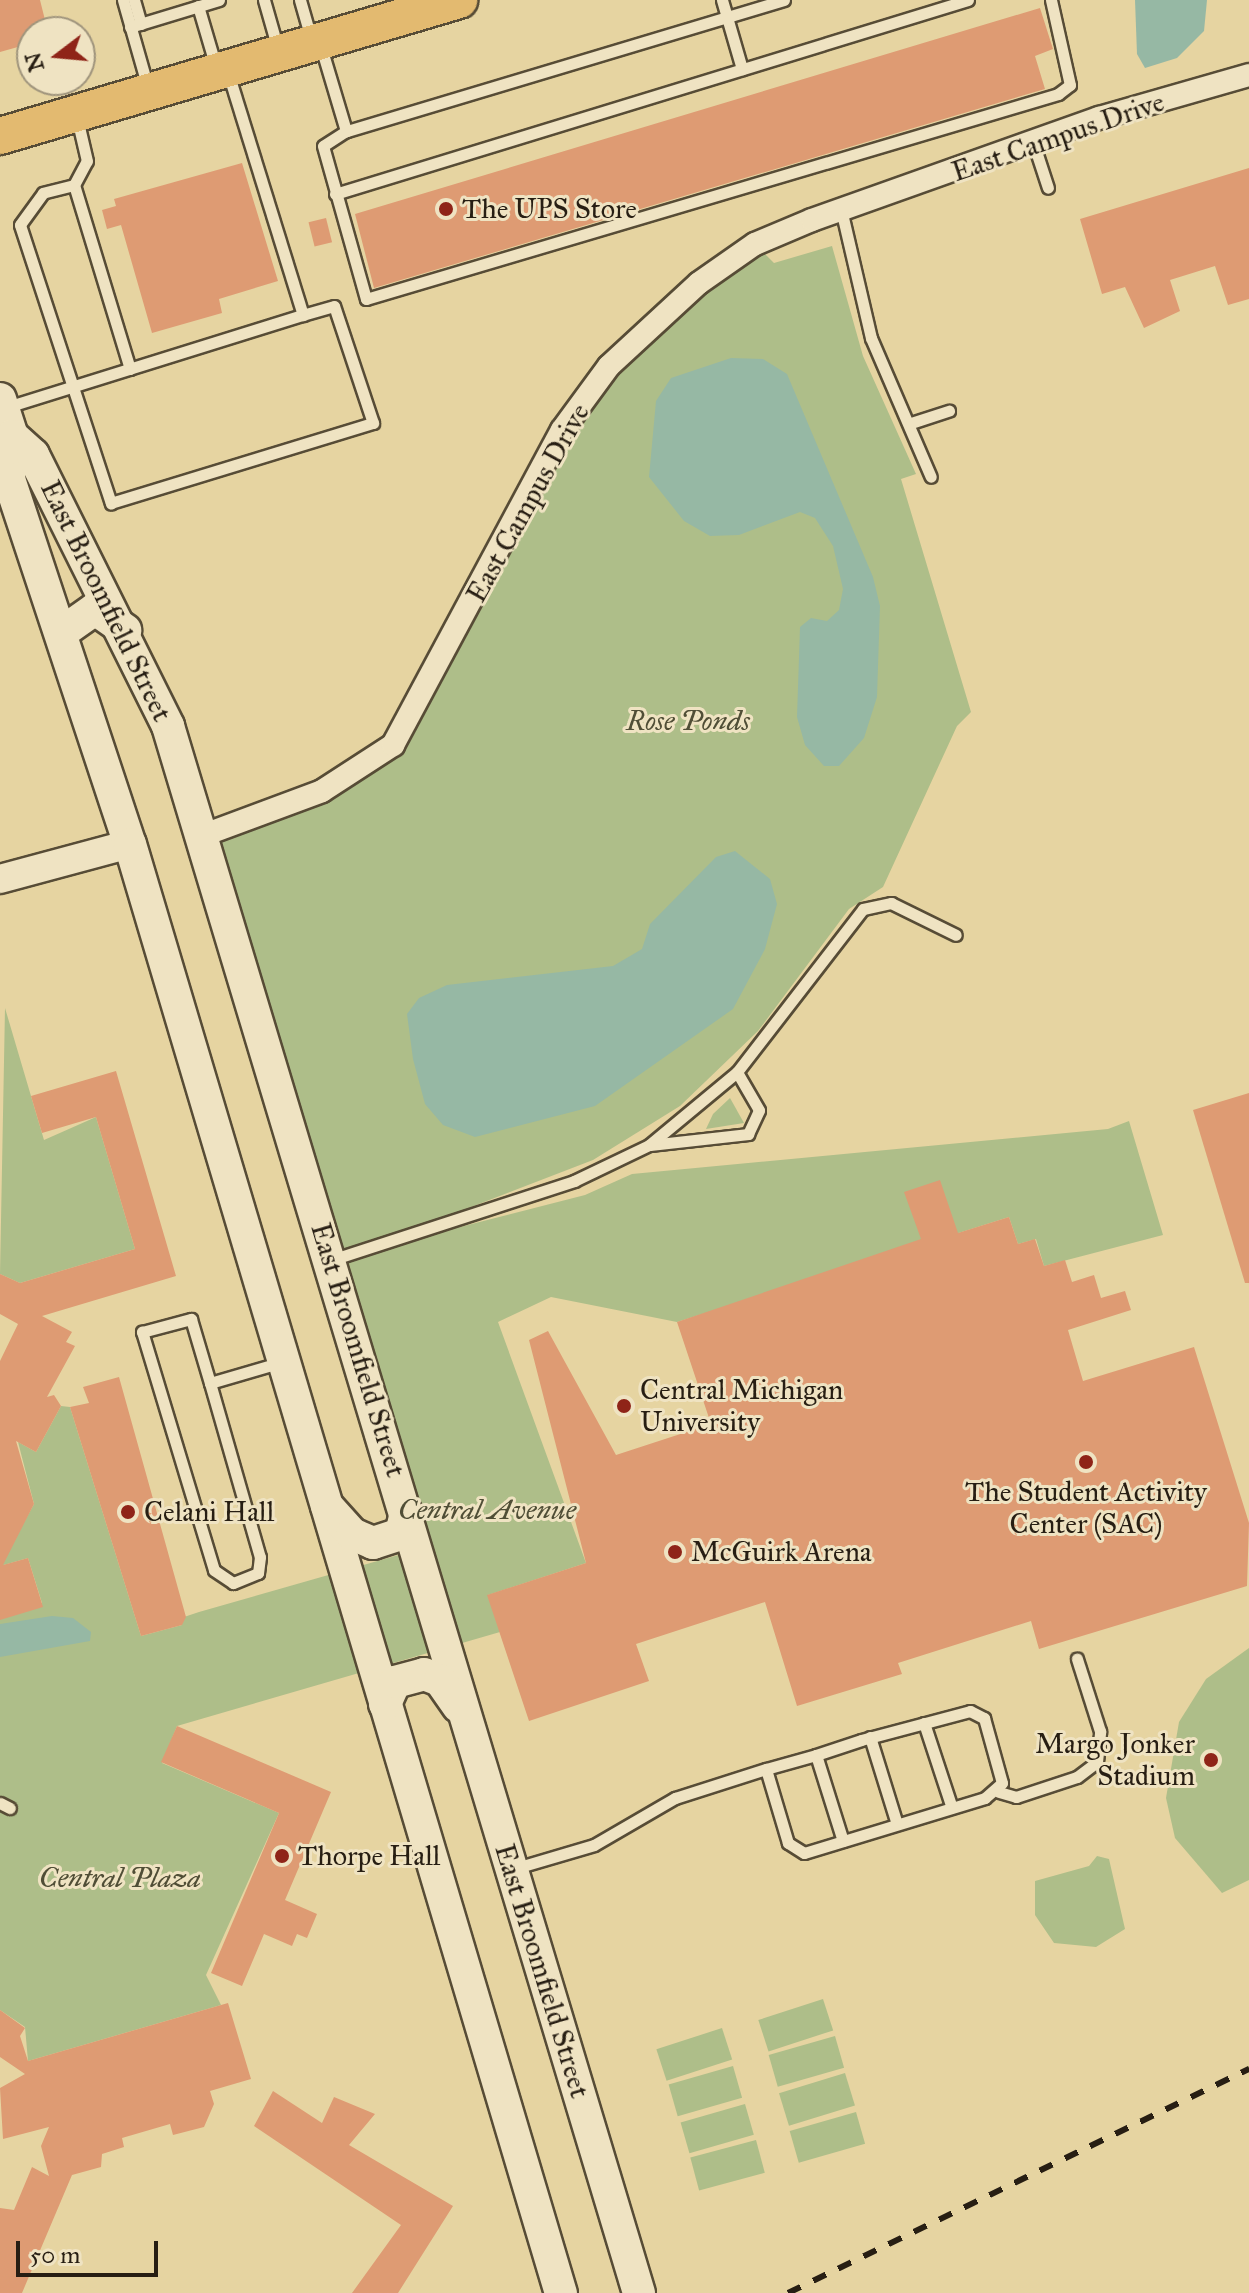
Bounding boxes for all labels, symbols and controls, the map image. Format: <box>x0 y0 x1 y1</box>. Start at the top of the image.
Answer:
north arrow <box>16 16 96 96</box>
text: N <box>19 50 50 75</box>
street label: East Campus Drive <box>947 85 1169 189</box>
place label: The UPS Store <box>462 192 637 226</box>
marker: The UPS Store <box>437 200 455 218</box>
street label: East Campus Drive <box>459 398 597 608</box>
street label: East Broomfield Street <box>33 475 179 727</box>
park label: Rose Ponds <box>626 704 750 738</box>
street label: East Broomfield Street <box>303 1219 413 1481</box>
place label: Central Michigan University <box>640 1373 843 1439</box>
marker: Central Michigan University <box>615 1397 633 1415</box>
marker: The Student Activity Center (SAC) <box>1077 1453 1095 1471</box>
place label: The Student Activity Center (SAC) <box>965 1475 1207 1541</box>
park label: Central Avenue <box>398 1493 576 1527</box>
place label: Celani Hall <box>144 1495 274 1529</box>
marker: Celani Hall <box>119 1503 137 1521</box>
place label: McGuirk Arena <box>691 1535 872 1569</box>
marker: McGuirk Arena <box>666 1543 684 1561</box>
place label: Margo Jonker Stadium <box>1035 1727 1195 1793</box>
marker: Margo Jonker Stadium <box>1202 1751 1220 1769</box>
place label: Thorpe Hall <box>298 1839 440 1873</box>
street label: East Broomfield Street <box>487 1840 597 2102</box>
marker: Thorpe Hall <box>273 1847 291 1865</box>
park label: Central Plaza <box>39 1861 201 1895</box>
scale bar <box>20 2225 162 2275</box>
text: 50 m <box>30 2240 80 2270</box>

